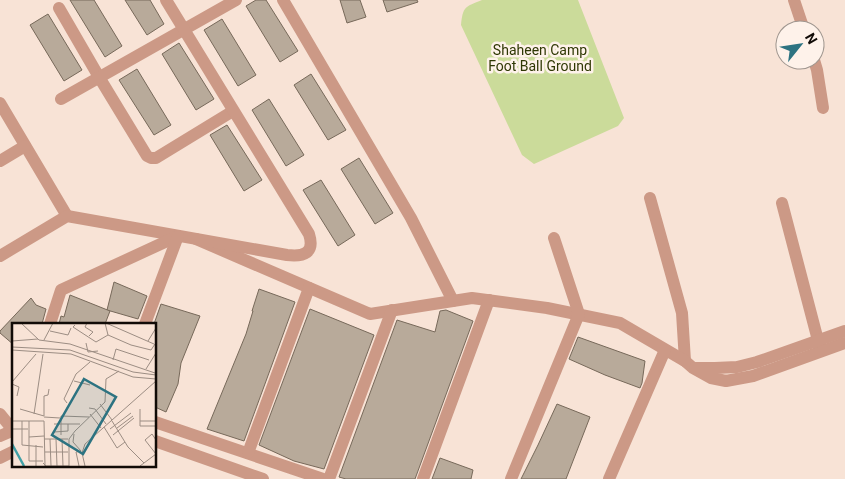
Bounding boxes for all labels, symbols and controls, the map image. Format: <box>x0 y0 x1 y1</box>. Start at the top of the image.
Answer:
north arrow <box>775 20 825 70</box>
text: N <box>802 30 821 47</box>
park label: Shaheen Camp Foot Ball Ground <box>488 42 592 74</box>
inset map <box>12 323 156 466</box>

